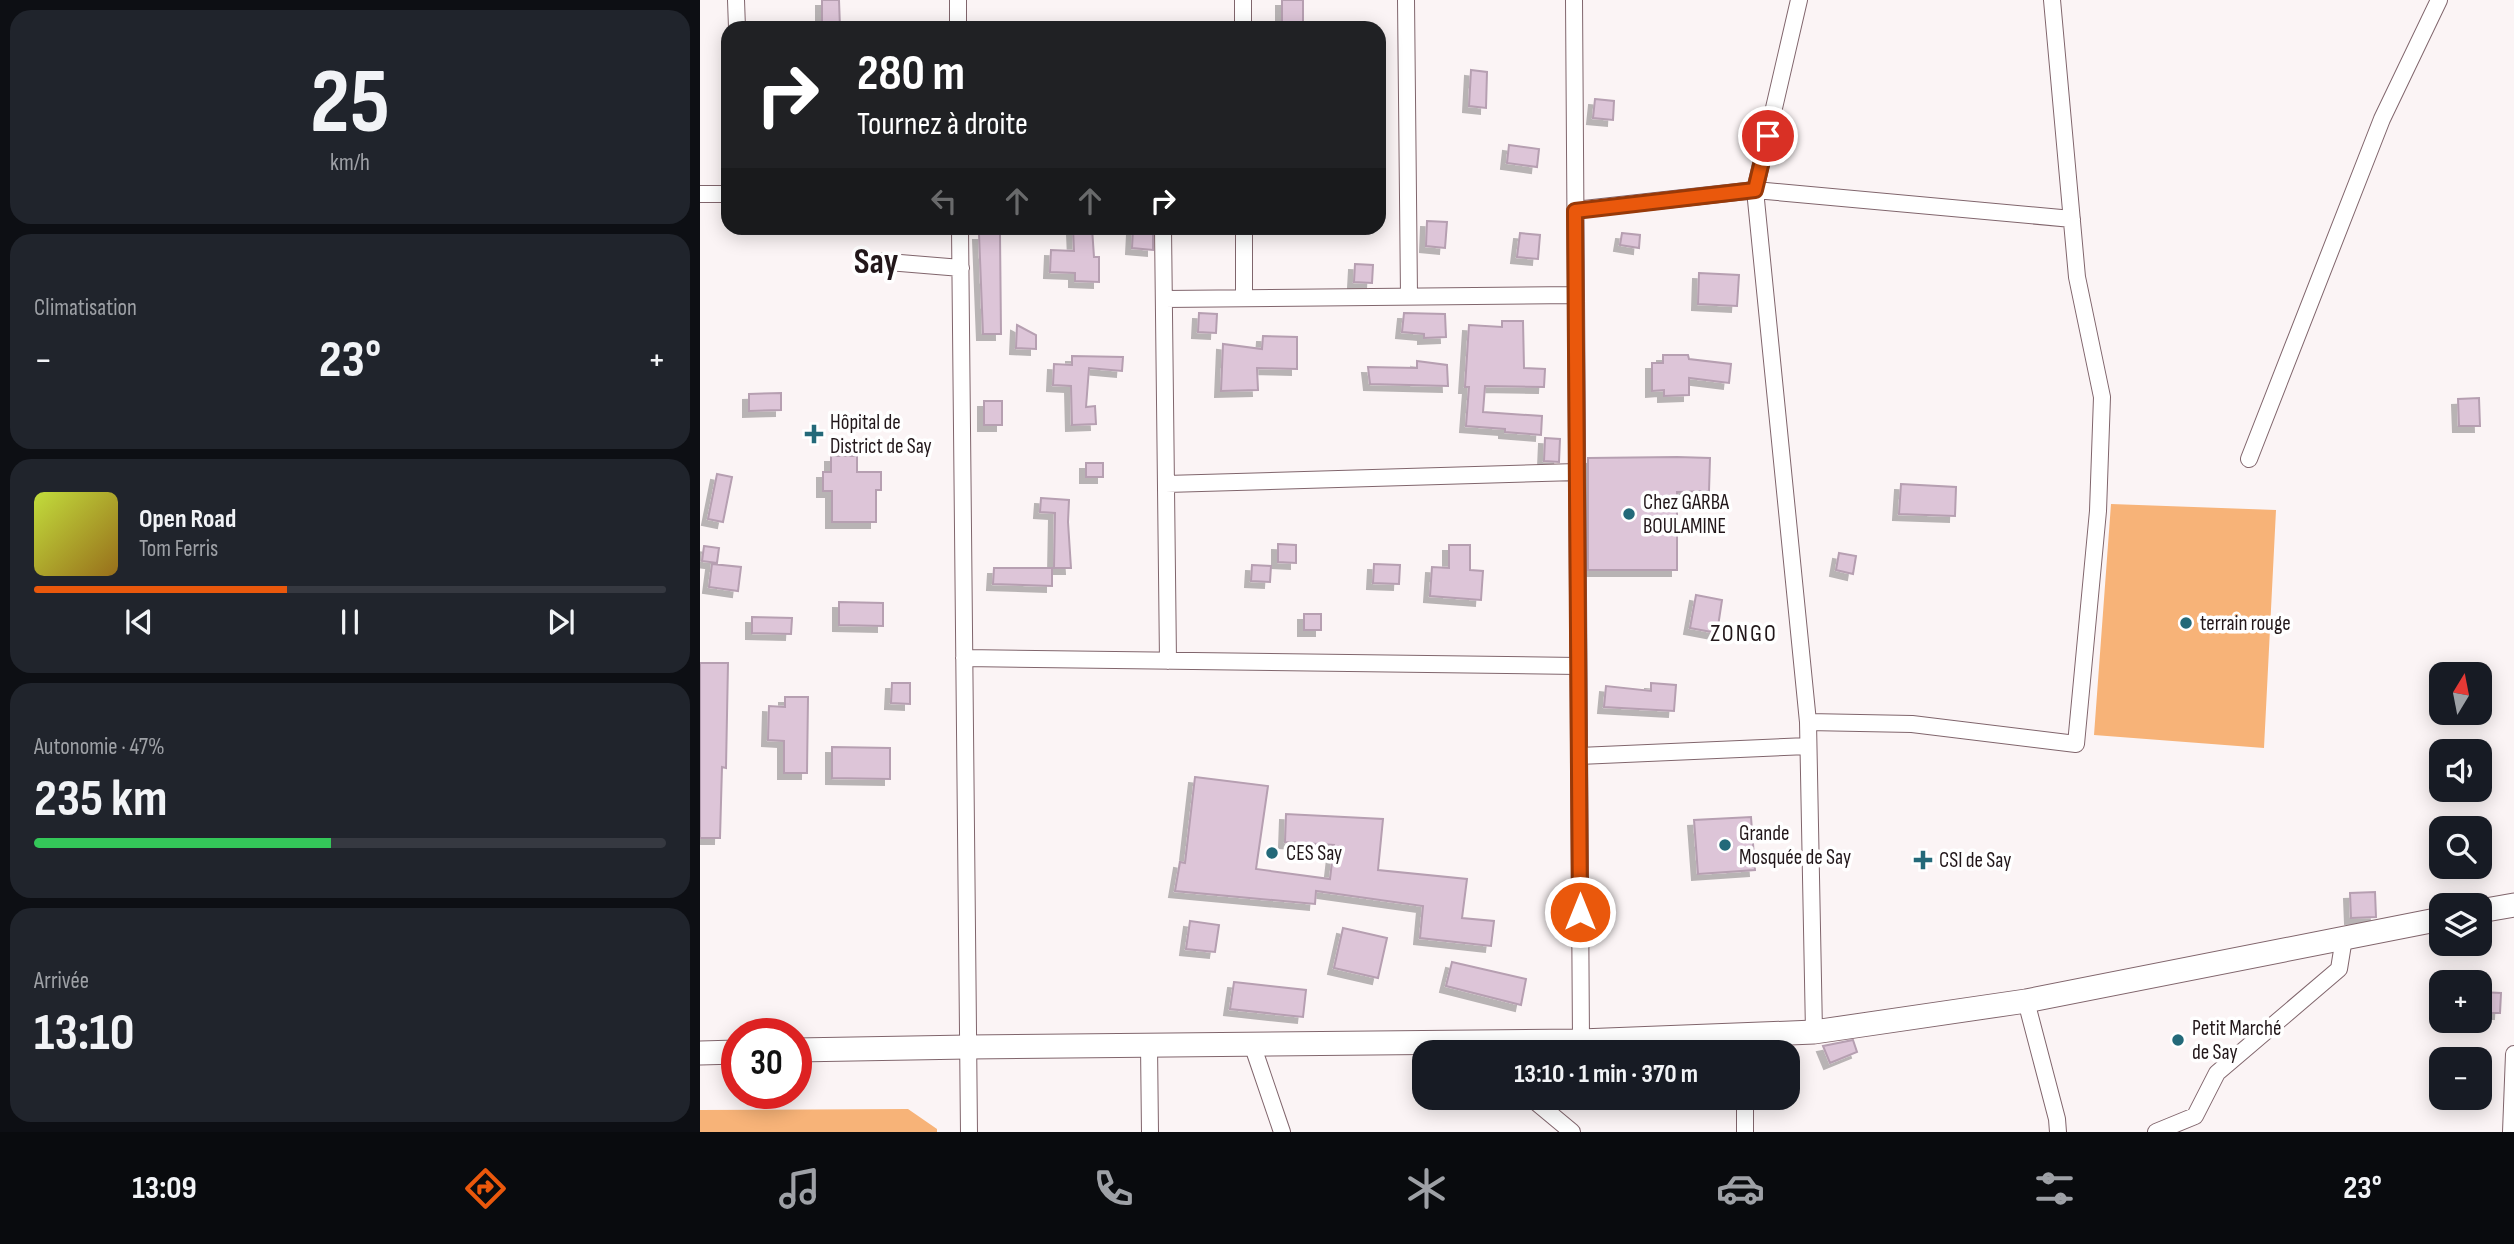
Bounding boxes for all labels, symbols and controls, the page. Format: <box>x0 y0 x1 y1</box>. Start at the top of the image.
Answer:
text: 280 m <box>857 45 965 104</box>
text: 25 <box>310 49 390 158</box>
icon: right <box>742 49 833 140</box>
text: Tournez à droite <box>857 105 1028 144</box>
pin <box>1738 106 1798 166</box>
icon: arrive <box>1749 117 1787 155</box>
text: km/h <box>330 149 370 177</box>
icon: left <box>925 182 963 220</box>
icon: ahead <box>998 182 1036 220</box>
icon: ahead <box>1071 182 1109 220</box>
icon: right <box>1144 182 1182 220</box>
district label: Say <box>854 241 899 284</box>
text: Climatisation <box>34 294 137 322</box>
text: 23° <box>319 329 381 392</box>
text: − <box>34 338 53 383</box>
text: + <box>647 338 666 383</box>
place label: Hôpital de District de Say <box>830 410 932 459</box>
marker: Hôpital de District de Say <box>804 424 824 444</box>
place label: Chez GARBA BOULAMINE <box>1643 490 1730 539</box>
text: Open Road <box>139 504 236 535</box>
marker: Chez GARBA BOULAMINE <box>1621 506 1637 522</box>
text: Tom Ferris <box>139 535 218 563</box>
icon: previous <box>120 603 158 641</box>
icon: pause <box>331 603 369 641</box>
icon: next <box>542 603 580 641</box>
place label: terrain rouge <box>2200 611 2291 636</box>
marker: terrain rouge <box>2178 615 2194 631</box>
district label: ZONGO <box>1710 619 1778 648</box>
north arrow <box>2429 662 2492 724</box>
map controls <box>2429 662 2492 1110</box>
text: Autonomie · 47% <box>34 733 165 761</box>
button: sound <box>2429 739 2492 802</box>
text: 235 km <box>34 768 168 831</box>
button: search <box>2429 816 2492 879</box>
place label: Grande Mosquée de Say <box>1739 821 1851 870</box>
marker: Grande Mosquée de Say <box>1717 837 1733 853</box>
place label: CES Say <box>1286 841 1342 866</box>
marker: CES Say <box>1264 845 1280 861</box>
place label: CSI de Say <box>1939 848 2011 873</box>
marker: CSI de Say <box>1913 850 1933 870</box>
position arrow <box>1543 875 1617 949</box>
button: layers <box>2429 893 2492 956</box>
text: Arrivée <box>34 967 89 995</box>
button: + <box>2429 970 2492 1033</box>
text: 13:10 <box>34 1002 134 1065</box>
place label: Petit Marché de Say <box>2192 1016 2281 1065</box>
speed limit sign: 30 <box>721 1018 812 1109</box>
marker: Petit Marché de Say <box>2170 1032 2186 1048</box>
button: − <box>2429 1047 2492 1110</box>
text: 13:10 · 1 min · 370 m <box>1514 1059 1698 1090</box>
icon: directions <box>461 1164 510 1213</box>
icon: music <box>775 1164 824 1213</box>
icon: phone <box>1089 1164 1138 1213</box>
icon: climate <box>1402 1164 1451 1213</box>
icon: car <box>1716 1164 1765 1213</box>
icon: filters <box>2030 1164 2079 1213</box>
text: 13:09 <box>132 1169 197 1208</box>
text: 23° <box>2343 1169 2382 1208</box>

